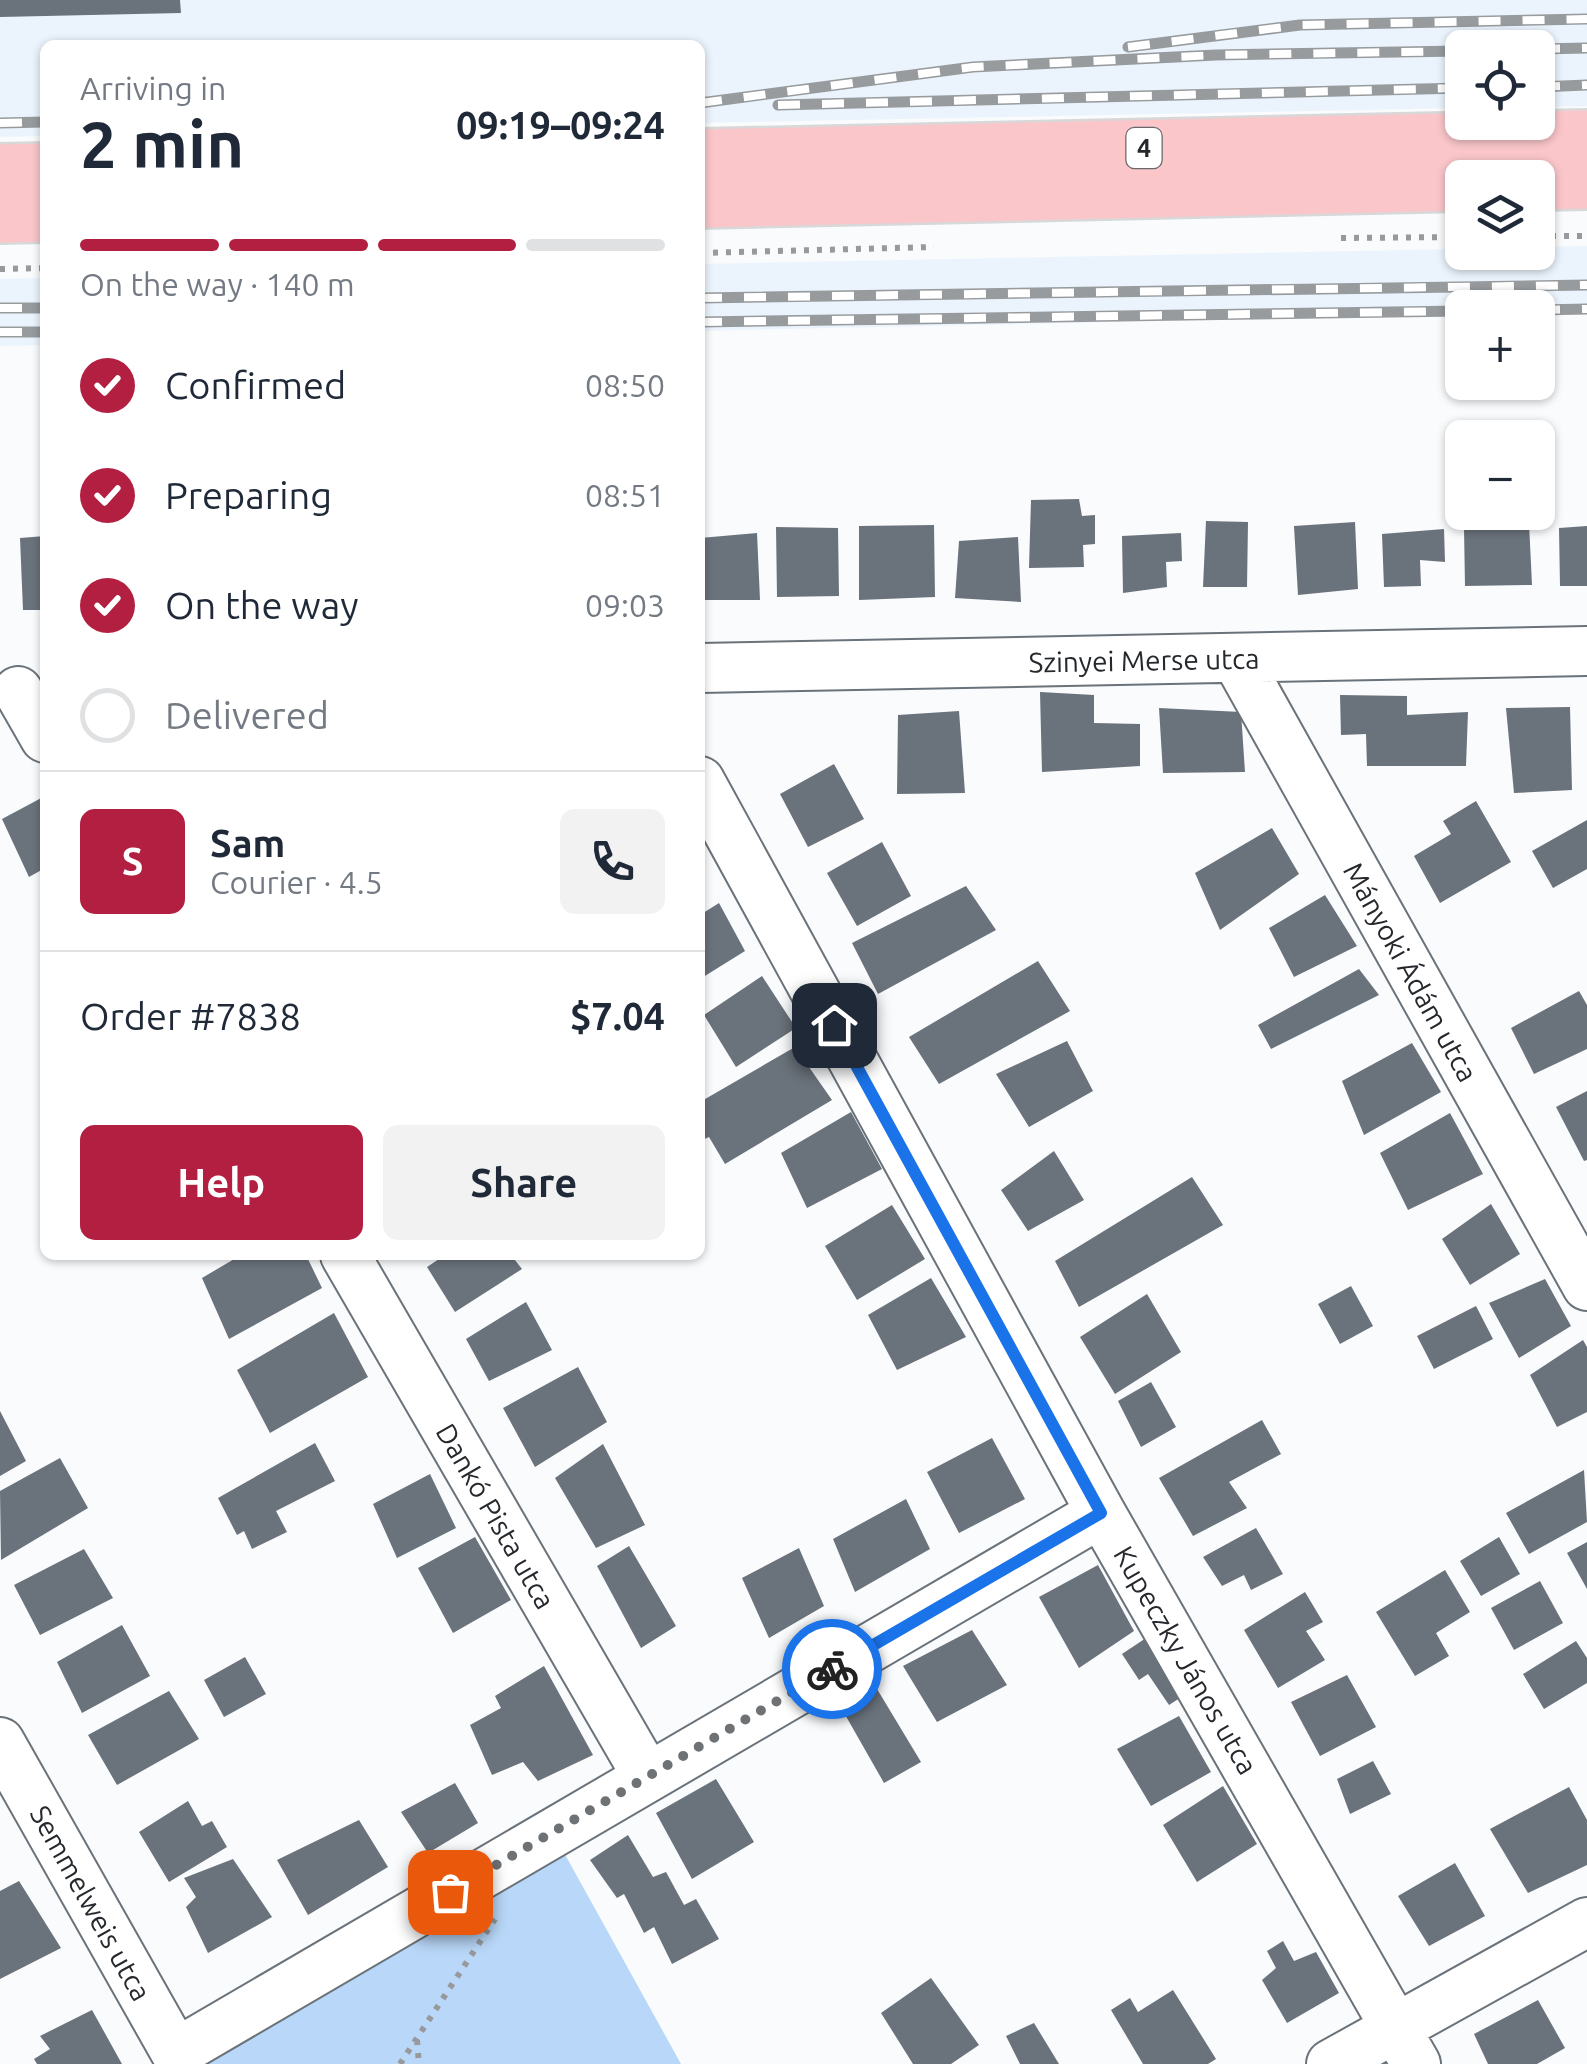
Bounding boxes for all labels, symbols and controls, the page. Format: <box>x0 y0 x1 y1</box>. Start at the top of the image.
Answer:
map controls <box>1445 30 1555 530</box>
button: locate <box>1445 30 1555 140</box>
text: Arriving in <box>80 70 226 106</box>
text: 09:19–09:24 <box>456 104 665 146</box>
text: 2 min <box>80 107 244 180</box>
road number: 4 <box>1126 128 1162 168</box>
button: layers <box>1445 160 1555 270</box>
text: On the way · 140 m <box>80 266 355 302</box>
button: + <box>1445 290 1555 400</box>
icon: check <box>80 358 135 413</box>
text: Confirmed <box>165 364 346 406</box>
text: 08:50 <box>585 367 665 403</box>
button: − <box>1445 420 1555 530</box>
icon: check <box>80 468 135 523</box>
text: Preparing <box>165 474 332 516</box>
text: 08:51 <box>585 477 665 513</box>
icon: check <box>80 578 135 633</box>
text: On the way <box>165 584 358 626</box>
text: 09:03 <box>585 587 665 623</box>
street label: Szinyei Merse utca <box>1028 642 1260 678</box>
text: Delivered <box>165 694 329 736</box>
button: phone <box>560 809 665 914</box>
text: Sam <box>210 822 285 864</box>
text: S <box>122 840 143 882</box>
street label: Mányoki Ádám utca <box>1338 857 1485 1087</box>
text: Courier · 4.5 <box>210 864 383 900</box>
pin <box>792 983 877 1068</box>
text: Order #7838 <box>80 995 301 1037</box>
text: $7.04 <box>570 995 665 1037</box>
icon: home <box>807 998 862 1053</box>
button: Help <box>80 1125 363 1240</box>
button: Share <box>383 1125 665 1240</box>
street label: Dankó Pista utca <box>431 1418 561 1614</box>
street label: Kupeczky János utca <box>1108 1540 1264 1780</box>
courier <box>782 1619 882 1719</box>
icon: bike <box>805 1642 860 1697</box>
street label: Semmelweis utca <box>25 1800 157 2006</box>
pin <box>408 1850 493 1935</box>
icon: bag <box>423 1865 478 1920</box>

